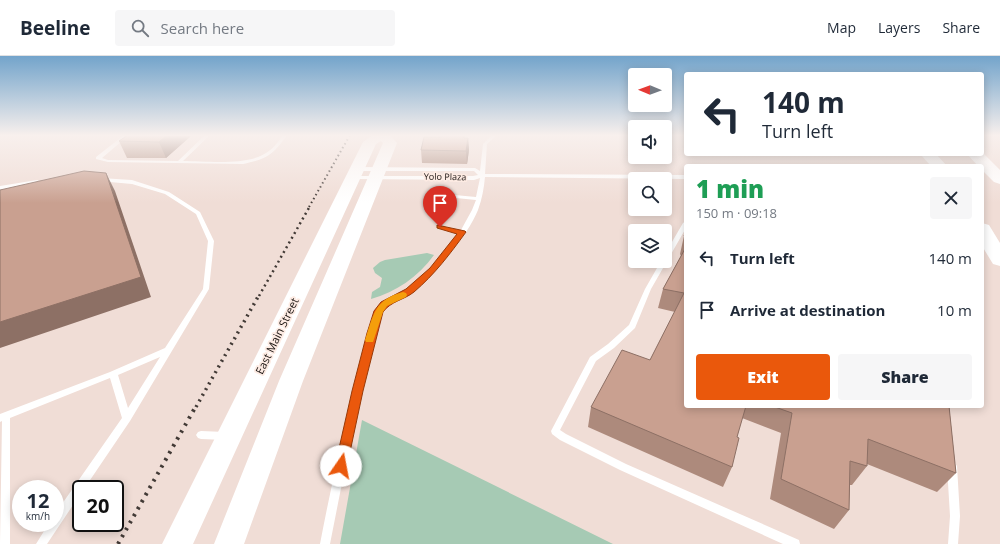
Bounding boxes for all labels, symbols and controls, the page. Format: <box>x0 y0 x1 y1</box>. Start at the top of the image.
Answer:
search box <box>115 10 395 46</box>
text: Beeline <box>20 15 91 41</box>
icon: search <box>129 17 151 39</box>
text: Search here <box>161 18 244 38</box>
text: Map <box>827 18 856 37</box>
text: Layers <box>878 18 920 37</box>
text: Share <box>942 18 980 37</box>
north arrow <box>628 68 672 112</box>
map controls <box>628 68 672 268</box>
text: 140 m <box>762 83 845 121</box>
icon: left <box>696 88 748 140</box>
text: Turn left <box>762 119 833 143</box>
button: sound <box>628 120 672 164</box>
street label: Yolo Plaza <box>424 170 466 183</box>
button: search <box>628 172 672 216</box>
text: 1 min <box>696 172 764 205</box>
button: close <box>930 177 972 219</box>
pin <box>423 186 457 227</box>
icon: arrive <box>429 192 451 214</box>
text: 150 m · 09:18 <box>696 204 777 222</box>
button: layers <box>628 224 672 268</box>
icon: left <box>696 247 718 269</box>
text: Turn left <box>730 248 795 268</box>
text: 140 m <box>928 248 972 268</box>
street label: East Main Street <box>252 295 302 377</box>
icon: arrive <box>696 299 718 321</box>
text: Arrive at destination <box>730 300 885 320</box>
text: 10 m <box>937 300 972 320</box>
button: Exit <box>696 354 830 400</box>
button: Share <box>838 354 972 400</box>
position arrow <box>320 445 362 487</box>
speed limit sign: 20 <box>72 480 124 532</box>
text: 12 <box>27 487 49 514</box>
text: km/h <box>26 509 50 523</box>

